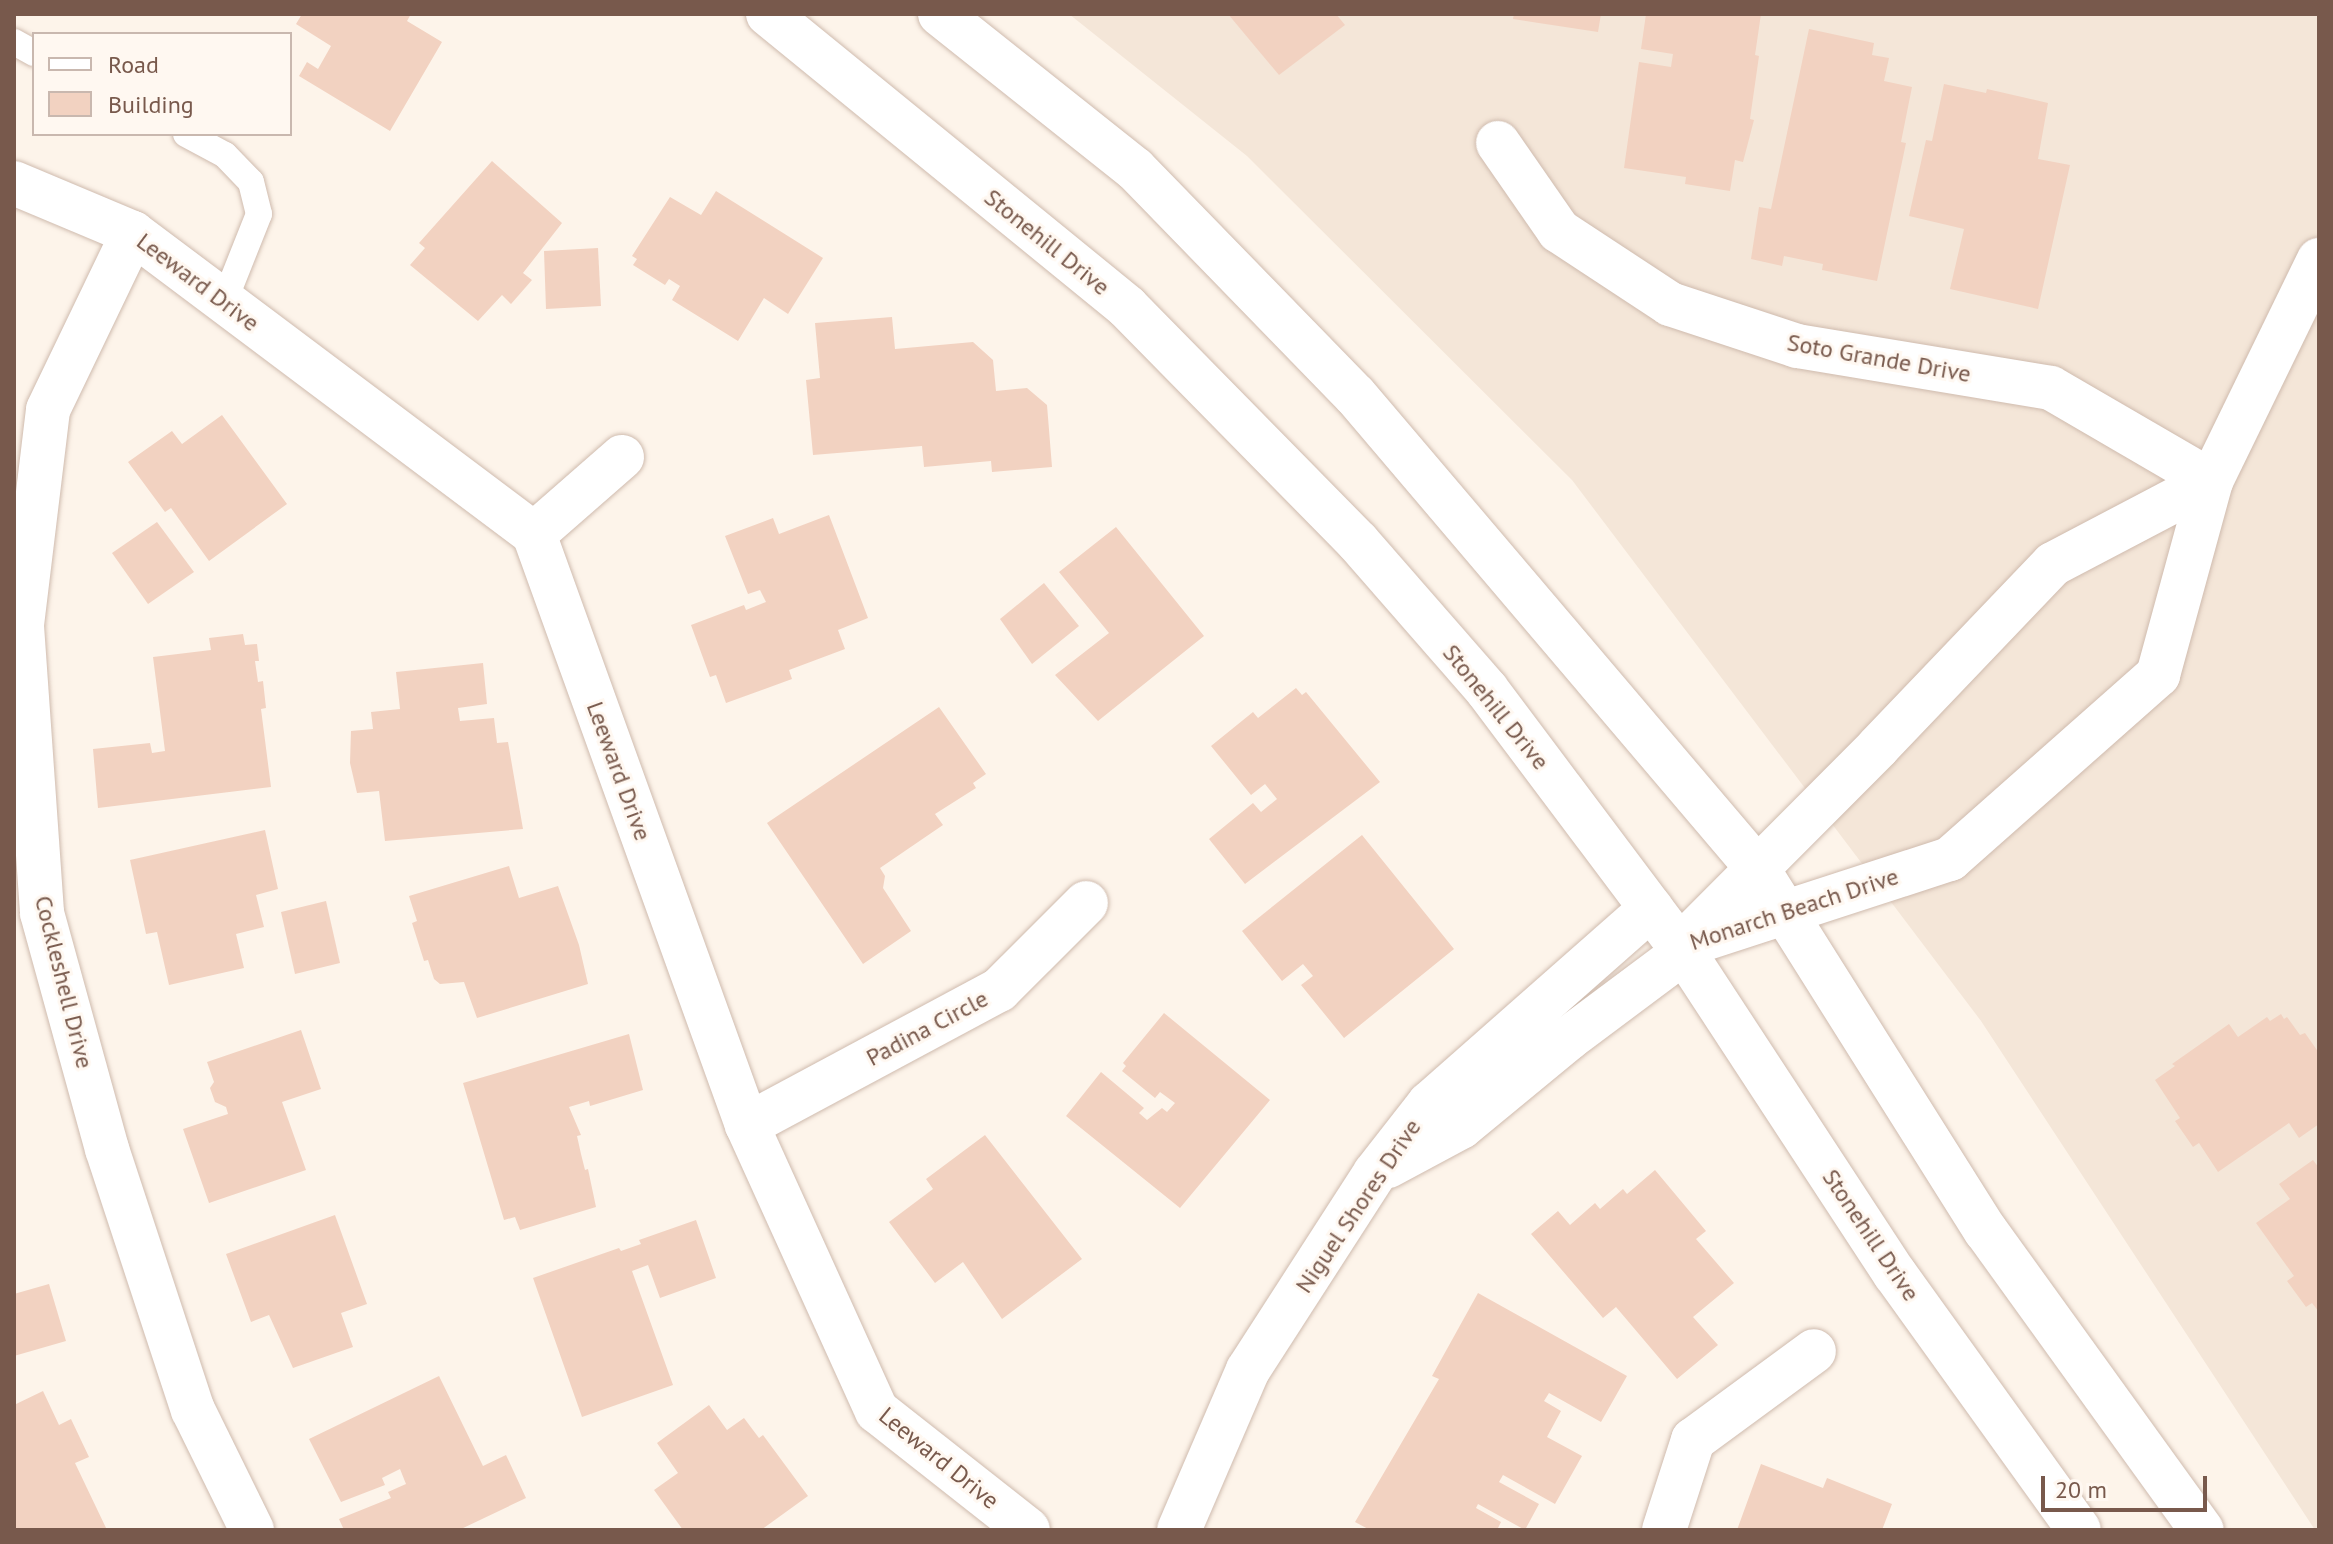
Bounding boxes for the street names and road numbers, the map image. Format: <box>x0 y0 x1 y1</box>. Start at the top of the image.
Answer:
street label: Stonehill Drive <box>979 183 1115 301</box>
street label: Leeward Drive <box>131 227 265 337</box>
street label: Soto Grande Drive <box>1785 328 1973 388</box>
street label: Stonehill Drive <box>1437 639 1555 775</box>
street label: Leeward Drive <box>581 698 657 844</box>
street label: Monarch Beach Drive <box>1686 862 1902 956</box>
street label: Cockleshell Drive <box>29 893 99 1071</box>
street label: Padina Circle <box>861 984 993 1072</box>
street label: Niguel Shores Drive <box>1289 1114 1427 1298</box>
street label: Stonehill Drive <box>1816 1164 1926 1306</box>
street label: Leeward Drive <box>873 1401 1005 1515</box>

